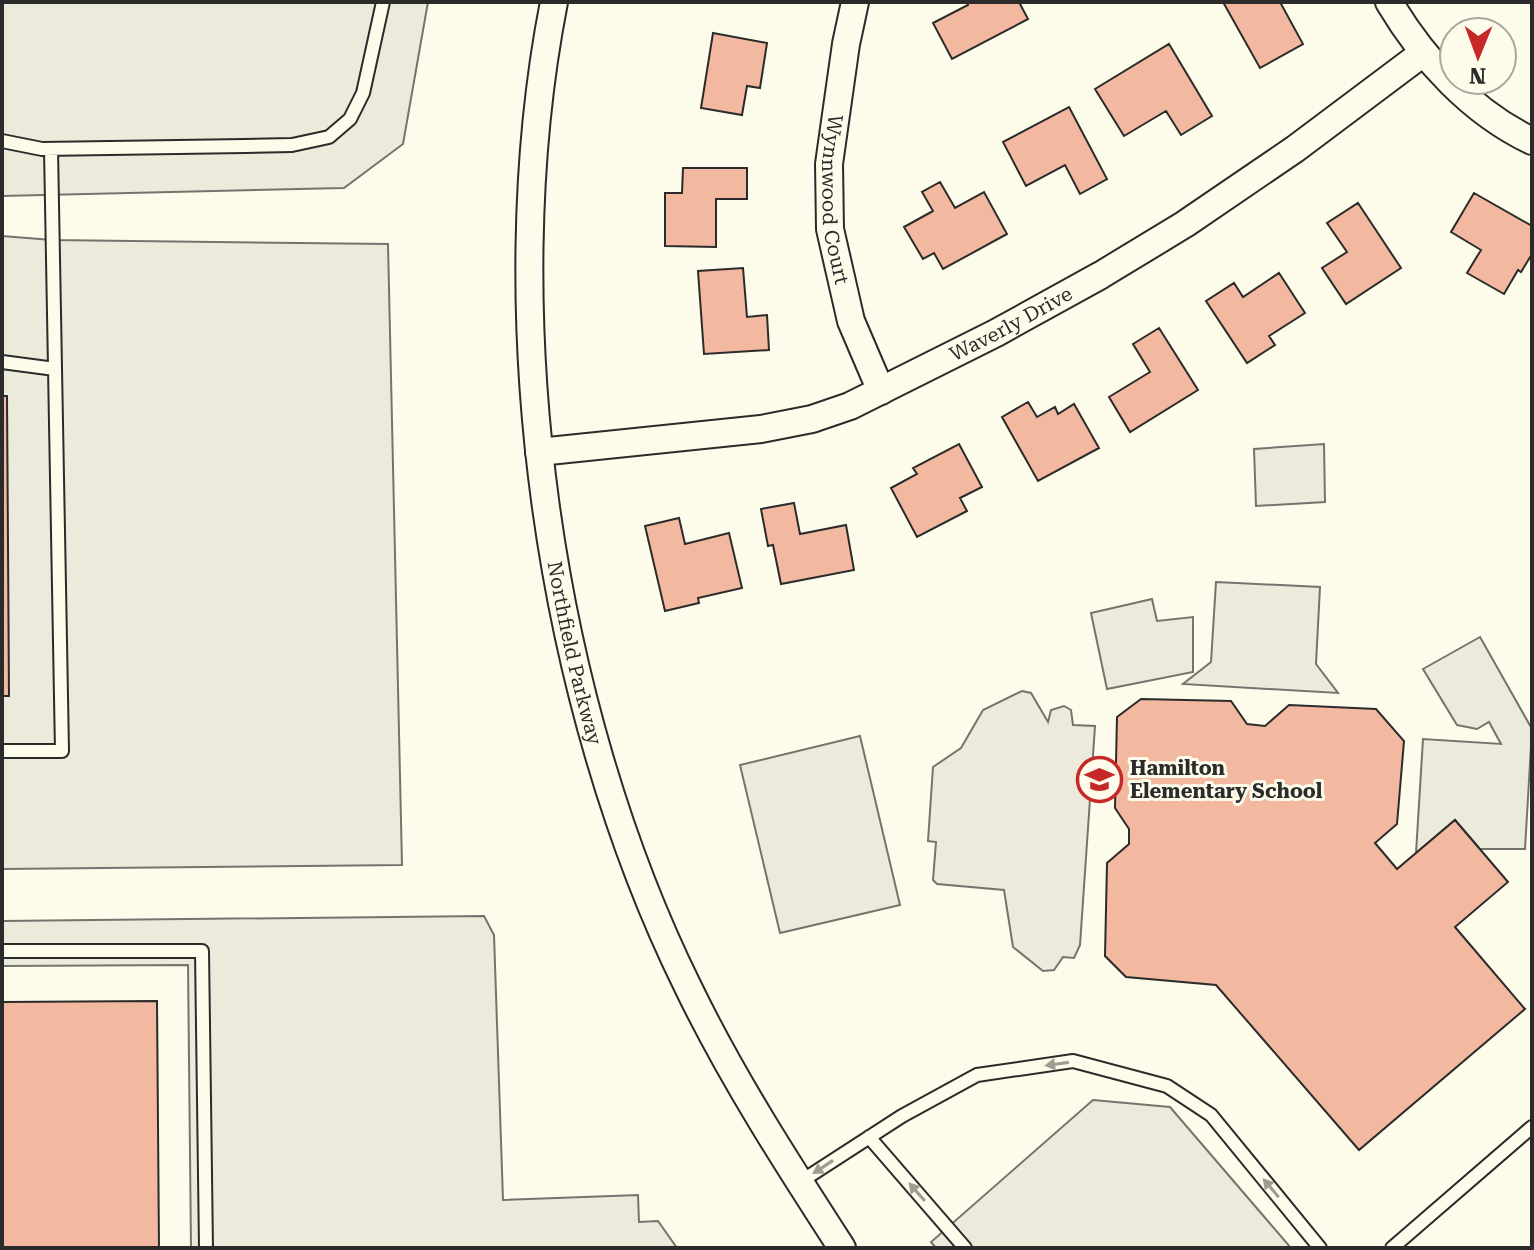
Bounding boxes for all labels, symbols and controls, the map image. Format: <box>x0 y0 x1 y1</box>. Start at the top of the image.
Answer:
north arrow <box>1438 16 1518 96</box>
text: N <box>1469 63 1486 88</box>
street label: Wynnwood Court <box>817 113 854 287</box>
street label: Waverly Drive <box>946 281 1076 366</box>
street label: Northfield Parkway <box>542 559 607 748</box>
school or university icon: Hamilton Elementary School <box>1075 755 1123 803</box>
place label: Hamilton Elementary School <box>1130 756 1323 803</box>
one-way arrow <box>1044 1058 1069 1071</box>
one-way arrow <box>812 1159 834 1173</box>
one-way arrow <box>1263 1178 1280 1198</box>
one-way arrow <box>909 1183 926 1203</box>

